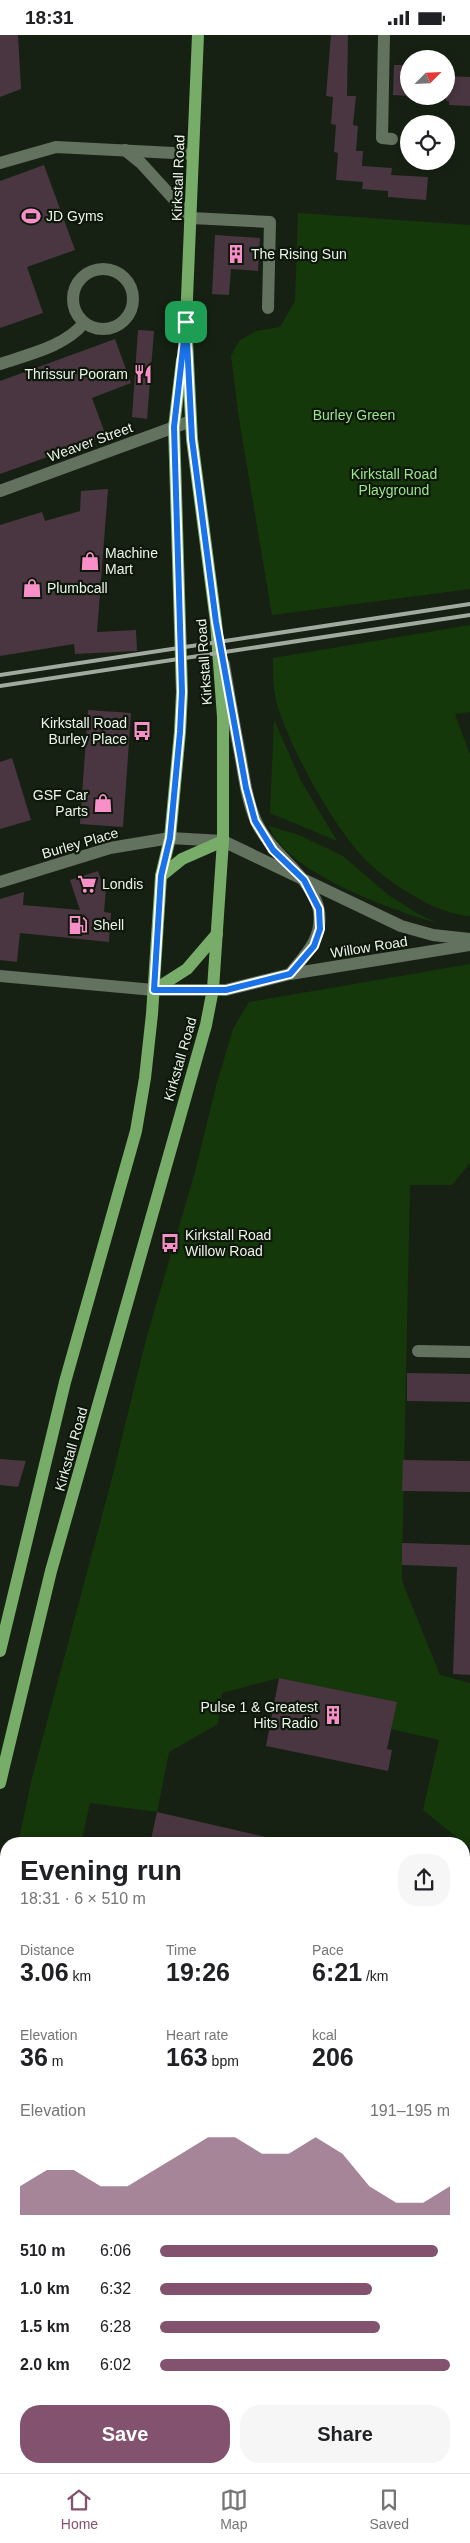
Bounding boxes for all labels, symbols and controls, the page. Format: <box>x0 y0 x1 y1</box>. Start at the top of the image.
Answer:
text: 18:31 <box>25 7 74 28</box>
north arrow <box>400 50 455 105</box>
map controls <box>400 50 455 170</box>
button: locate <box>400 115 455 170</box>
street label: Kirkstall Road <box>168 135 188 221</box>
sports icon: JD Gyms <box>20 205 42 227</box>
place label: JD Gyms <box>46 208 104 224</box>
building icon: The Rising Sun <box>225 243 247 265</box>
place label: The Rising Sun <box>251 246 347 262</box>
pin <box>165 301 207 343</box>
icon: arrive <box>172 308 200 336</box>
restaurant icon: Thrissur Pooram <box>132 363 154 385</box>
place label: Thrissur Pooram <box>25 366 128 382</box>
park label: Burley Green <box>313 407 395 423</box>
street label: Weaver Street <box>45 419 135 465</box>
park label: Kirkstall Road Playground <box>351 466 437 498</box>
place label: Machine Mart <box>105 545 158 577</box>
shop icon: Machine Mart <box>79 550 101 572</box>
shop icon: Plumbcall <box>21 577 43 599</box>
place label: Plumbcall <box>47 580 108 596</box>
street label: Kirkstall Road <box>193 618 215 706</box>
place label: Kirkstall Road Burley Place <box>41 715 127 747</box>
bus stop icon: Kirkstall Road Burley Place <box>131 720 153 742</box>
place label: GSF Car Parts <box>33 787 88 819</box>
shop icon: GSF Car Parts <box>92 792 114 814</box>
street label: Burley Place <box>40 824 120 862</box>
supermarket icon: Londis <box>76 873 98 895</box>
place label: Londis <box>102 876 143 892</box>
fuel station icon: Shell <box>67 914 89 936</box>
place label: Shell <box>93 917 124 933</box>
street label: Willow Road <box>329 933 409 961</box>
street label: Kirkstall Road <box>160 1015 200 1103</box>
place label: Kirkstall Road Willow Road <box>185 1227 271 1259</box>
bus stop icon: Kirkstall Road Willow Road <box>159 1232 181 1254</box>
street label: Kirkstall Road <box>51 1405 91 1493</box>
place label: Pulse 1 & Greatest Hits Radio <box>200 1699 318 1731</box>
building icon: Pulse 1 & Greatest Hits Radio <box>322 1704 344 1726</box>
button: share <box>398 1854 450 1906</box>
text: Evening run <box>20 1855 182 1886</box>
text: 18:31 · 6 × 510 m <box>20 1890 146 1907</box>
text: Distance <box>20 1942 74 1958</box>
text: Time <box>166 1942 197 1958</box>
text: Pace <box>312 1942 344 1958</box>
text: 3.06 <box>20 1958 69 1986</box>
text: 19:26 <box>166 1958 230 1986</box>
text: 6:21 <box>312 1958 362 1986</box>
text: km <box>69 1968 91 1984</box>
text: /km <box>362 1968 389 1984</box>
text: Elevation <box>20 2027 78 2043</box>
text: Heart rate <box>166 2027 228 2043</box>
text: kcal <box>312 2027 337 2043</box>
text: 36 <box>20 2043 48 2071</box>
text: 163 <box>166 2043 208 2071</box>
text: 206 <box>312 2043 354 2071</box>
text: m <box>48 2053 63 2069</box>
text: bpm <box>208 2053 239 2069</box>
text: Elevation <box>20 2102 86 2119</box>
text: 191–195 m <box>370 2102 450 2119</box>
text: 510 m <box>20 2242 65 2259</box>
text: 6:06 <box>100 2242 131 2259</box>
text: 1.0 km <box>20 2280 70 2297</box>
text: 6:32 <box>100 2280 131 2297</box>
text: 1.5 km <box>20 2318 70 2335</box>
text: 6:28 <box>100 2318 131 2335</box>
text: 2.0 km <box>20 2356 70 2373</box>
text: 6:02 <box>100 2356 131 2373</box>
button: Save <box>20 2405 230 2463</box>
button: Share <box>240 2405 450 2463</box>
tab: Home <box>61 2486 98 2532</box>
tab: Map <box>220 2486 248 2532</box>
tab: Saved <box>369 2486 409 2532</box>

